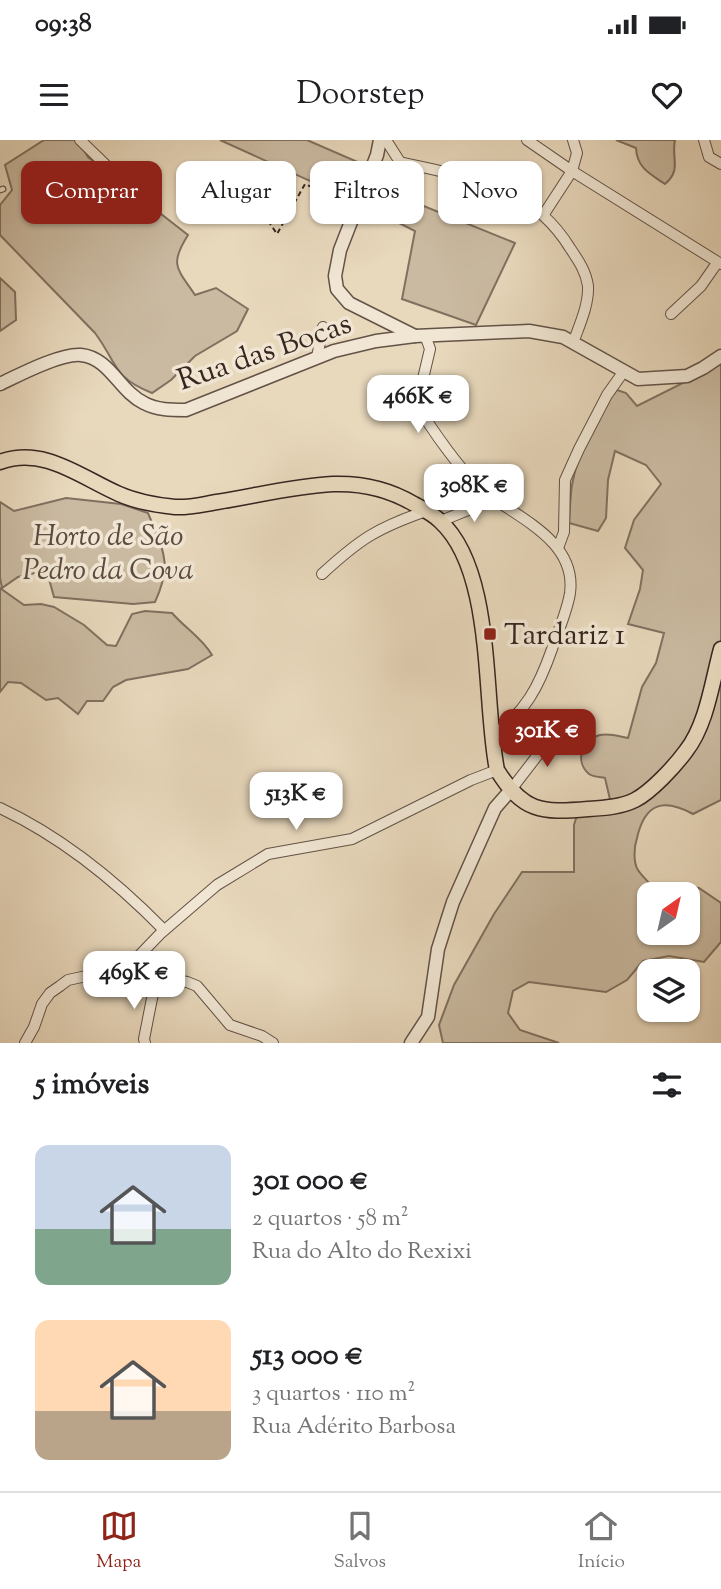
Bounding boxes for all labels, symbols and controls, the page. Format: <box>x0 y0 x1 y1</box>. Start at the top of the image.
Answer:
text: 09:38 <box>35 6 92 43</box>
text: Doorstep <box>296 72 425 118</box>
icon: menu <box>35 76 73 114</box>
icon: heart <box>648 76 686 114</box>
chip: Comprar <box>21 161 162 224</box>
chip: Alugar <box>176 161 296 224</box>
chip: Filtros <box>310 161 424 224</box>
chip: Novo <box>438 161 542 224</box>
street label: Rua das Bocas <box>172 303 358 403</box>
pin: 466K € <box>361 376 475 435</box>
text: 466K € <box>383 381 453 414</box>
pin: 308K € <box>417 464 531 524</box>
text: 308K € <box>440 470 508 503</box>
park label: Horto de São Pedro da Cova <box>23 516 193 593</box>
place label: Tardariz 1 <box>504 615 625 658</box>
marker: Tardariz 1 <box>482 626 498 642</box>
pin: 301K € <box>490 710 604 769</box>
text: 301K € <box>515 715 579 748</box>
pin: 513K € <box>239 772 353 832</box>
text: 513K € <box>266 778 326 811</box>
north arrow <box>637 882 700 945</box>
map controls <box>637 882 700 1022</box>
pin: 469K € <box>77 952 191 1011</box>
text: 469K € <box>99 957 169 990</box>
button: layers <box>637 959 700 1022</box>
text: 5 imóveis <box>35 1064 149 1107</box>
icon: filters <box>648 1066 686 1104</box>
text: 301 000 € <box>252 1160 368 1203</box>
icon: home <box>91 1173 175 1257</box>
text: 2 quartos · 58 m² <box>252 1203 409 1236</box>
text: Rua do Alto do Rexixi <box>252 1236 472 1269</box>
text: 513 000 € <box>252 1335 363 1378</box>
icon: home <box>91 1348 175 1432</box>
text: 3 quartos · 110 m² <box>252 1378 415 1411</box>
text: Rua Adérito Barbosa <box>252 1411 456 1444</box>
tab: Mapa <box>96 1507 141 1576</box>
tab: Salvos <box>333 1507 386 1576</box>
tab: Início <box>578 1507 625 1576</box>

